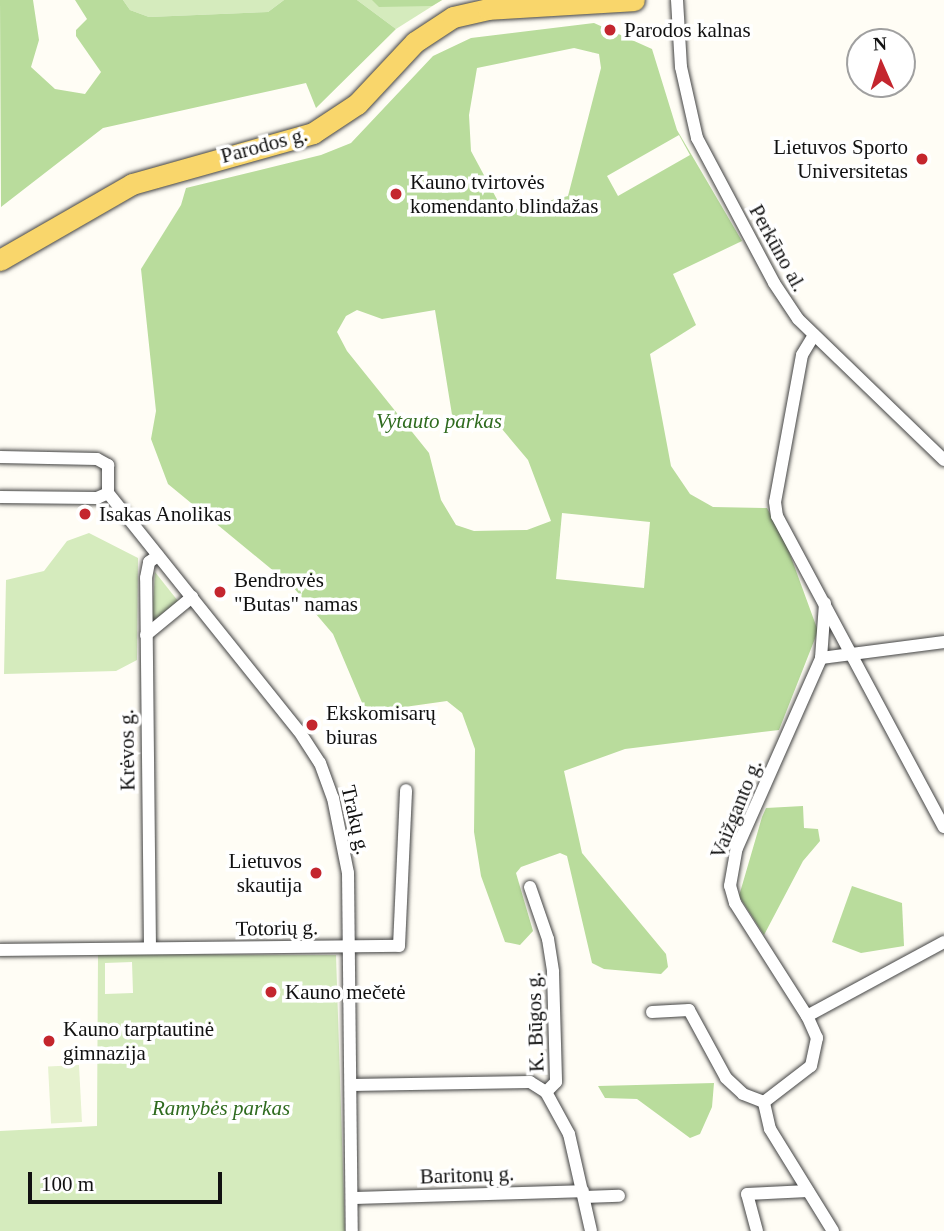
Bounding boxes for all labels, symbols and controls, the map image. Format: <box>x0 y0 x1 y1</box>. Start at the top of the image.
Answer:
place label: Parodos kalnas <box>624 17 751 43</box>
marker: Parodos kalnas <box>602 22 618 38</box>
north arrow <box>846 28 916 98</box>
text: N <box>873 33 887 54</box>
street label: Parodos g. <box>218 121 310 169</box>
place label: Lietuvos Sporto Universitetas <box>773 134 908 184</box>
marker: Lietuvos Sporto Universitetas <box>914 151 930 167</box>
place label: Kauno tvirtovės komendanto blindažas <box>410 169 598 219</box>
marker: Kauno tvirtovės komendanto blindažas <box>388 186 404 202</box>
street label: Perkūno al. <box>744 200 812 296</box>
park label: Vytauto parkas <box>376 408 502 434</box>
place label: Isakas Anolikas <box>99 501 233 527</box>
marker: Isakas Anolikas <box>77 506 93 522</box>
place label: Bendrovės "Butas" namas <box>234 567 358 617</box>
marker: Bendrovės "Butas" namas <box>212 584 228 600</box>
place label: Ekskomisarų biuras <box>326 700 436 750</box>
street label: Krėvos g. <box>114 709 140 791</box>
marker: Ekskomisarų biuras <box>304 717 320 733</box>
street label: Vaižganto g. <box>705 756 767 862</box>
street label: Trakų g. <box>336 783 376 857</box>
place label: Lietuvos skautija <box>229 848 302 898</box>
marker: Lietuvos skautija <box>308 865 324 881</box>
street label: Totorių g. <box>236 915 318 941</box>
street label: K. Būgos g. <box>521 971 549 1073</box>
place label: Kauno mečetė <box>285 979 406 1005</box>
marker: Kauno mečetė <box>263 984 279 1000</box>
place label: Kauno tarptautinė gimnazija <box>63 1016 214 1066</box>
marker: Kauno tarptautinė gimnazija <box>41 1033 57 1049</box>
park label: Ramybės parkas <box>152 1095 290 1121</box>
scale bar <box>32 1158 226 1202</box>
street label: Baritonų g. <box>419 1161 515 1189</box>
text: 100 m <box>41 1172 94 1196</box>

